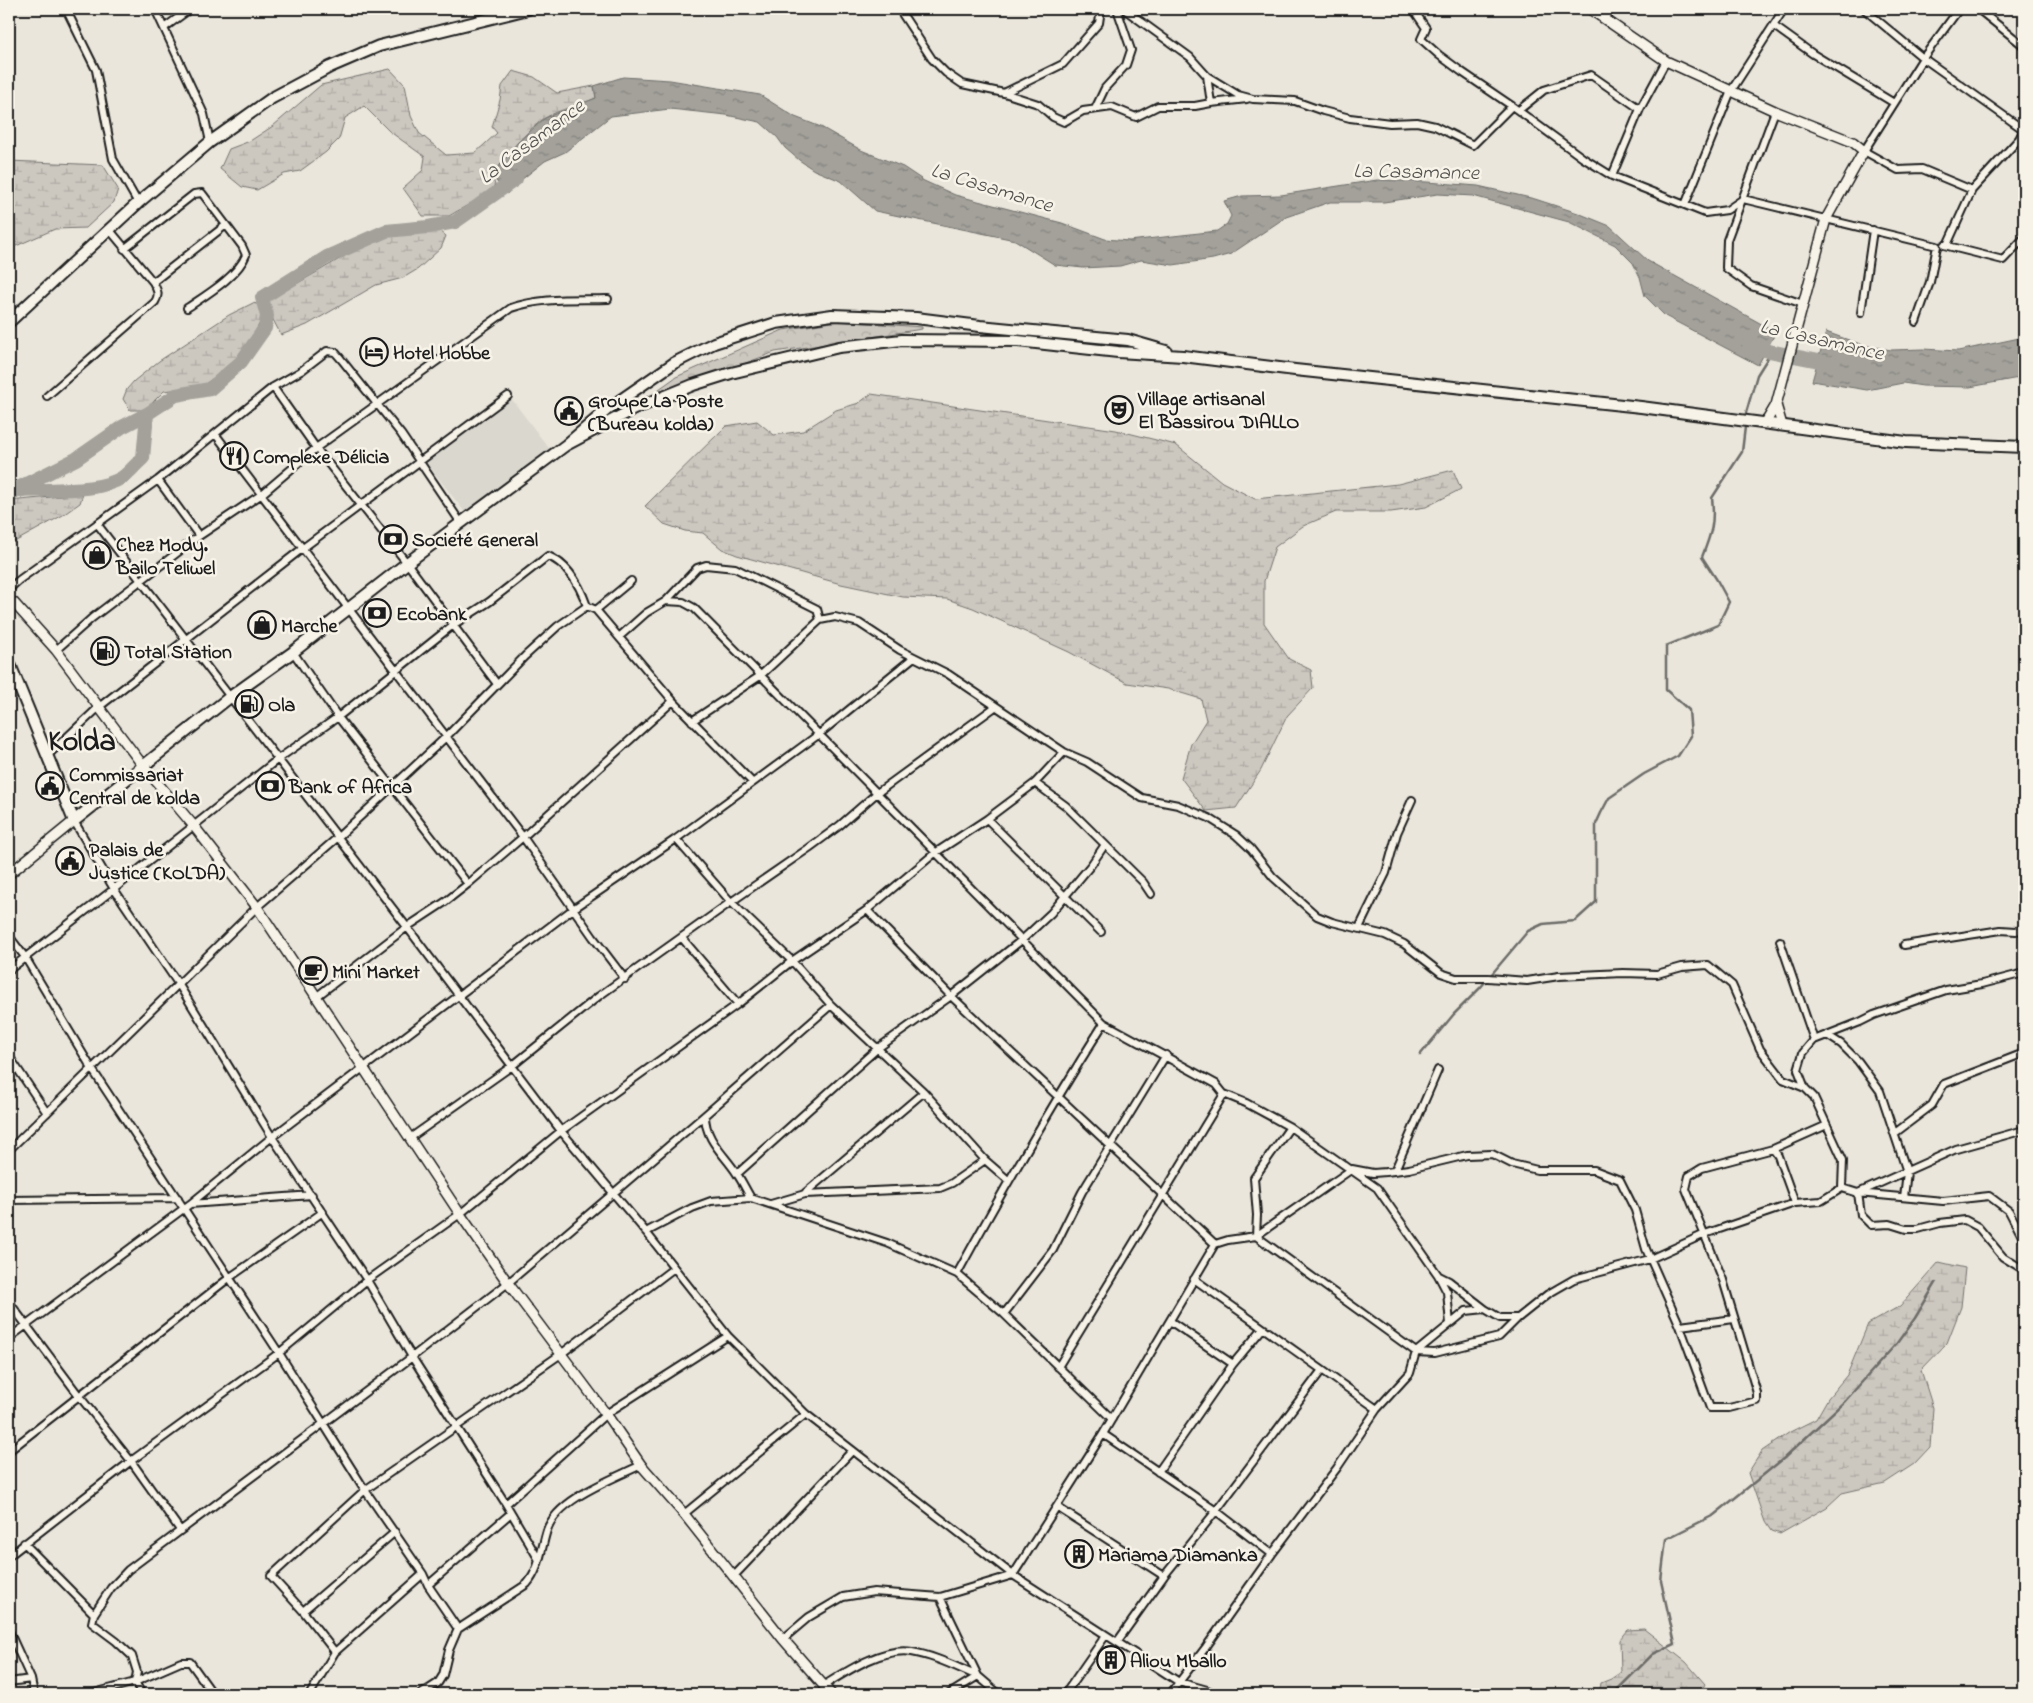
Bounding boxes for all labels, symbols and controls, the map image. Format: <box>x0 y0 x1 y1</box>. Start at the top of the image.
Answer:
water label: La Casamance <box>473 92 593 192</box>
water label: La Casamance <box>927 156 1058 222</box>
water label: La Casamance <box>1353 157 1481 189</box>
water label: La Casamance <box>1757 312 1888 370</box>
hotel icon: Hotel Hobbe <box>359 337 389 367</box>
place label: Hotel Hobbe <box>393 340 491 369</box>
place label: Village artisanal El Bassirou DIALLO <box>1137 386 1299 438</box>
place label: Groupe La Poste (Bureau kolda) <box>588 388 724 440</box>
theatre icon: Village artisanal El Bassirou DIALLO <box>1104 395 1134 425</box>
public building icon: Groupe La Poste (Bureau kolda) <box>554 396 584 426</box>
restaurant icon: Complexe Délicia <box>219 441 249 471</box>
place label: Complexe Délicia <box>253 444 389 473</box>
bank icon: Societé General <box>378 524 408 554</box>
place label: Societé General <box>412 527 538 556</box>
place label: Chez Mody. Bailo Teliwel <box>115 532 215 584</box>
shop icon: Chez Mody. Bailo Teliwel <box>82 540 112 570</box>
bank icon: Ecobank <box>362 598 392 628</box>
place label: Ecobank <box>396 601 468 630</box>
shop icon: Marche <box>247 610 277 640</box>
place label: Marche <box>281 613 339 642</box>
fuel station icon: Total Station <box>90 636 120 666</box>
place label: Total Station <box>124 639 232 668</box>
fuel station icon: Ola <box>234 689 264 719</box>
place label: Ola <box>268 692 296 721</box>
district label: Kolda <box>48 721 116 765</box>
place label: Commissariat Central de kolda <box>69 762 200 814</box>
public building icon: Commissariat Central de kolda <box>35 771 65 801</box>
bank icon: Bank of Africa <box>255 771 285 801</box>
place label: Bank of Africa <box>288 774 412 803</box>
place label: Palais de Justice (KOLDA) <box>89 837 225 889</box>
public building icon: Palais de Justice (KOLDA) <box>55 846 85 876</box>
cafe icon: Mini Market <box>298 956 328 986</box>
place label: Mini Market <box>332 959 420 988</box>
building icon: Mariama Diamanka <box>1064 1539 1094 1569</box>
place label: Mariama Diamanka <box>1098 1542 1258 1571</box>
building icon: Aliou Mballo <box>1096 1645 1126 1675</box>
place label: Aliou Mballo <box>1130 1648 1227 1677</box>

